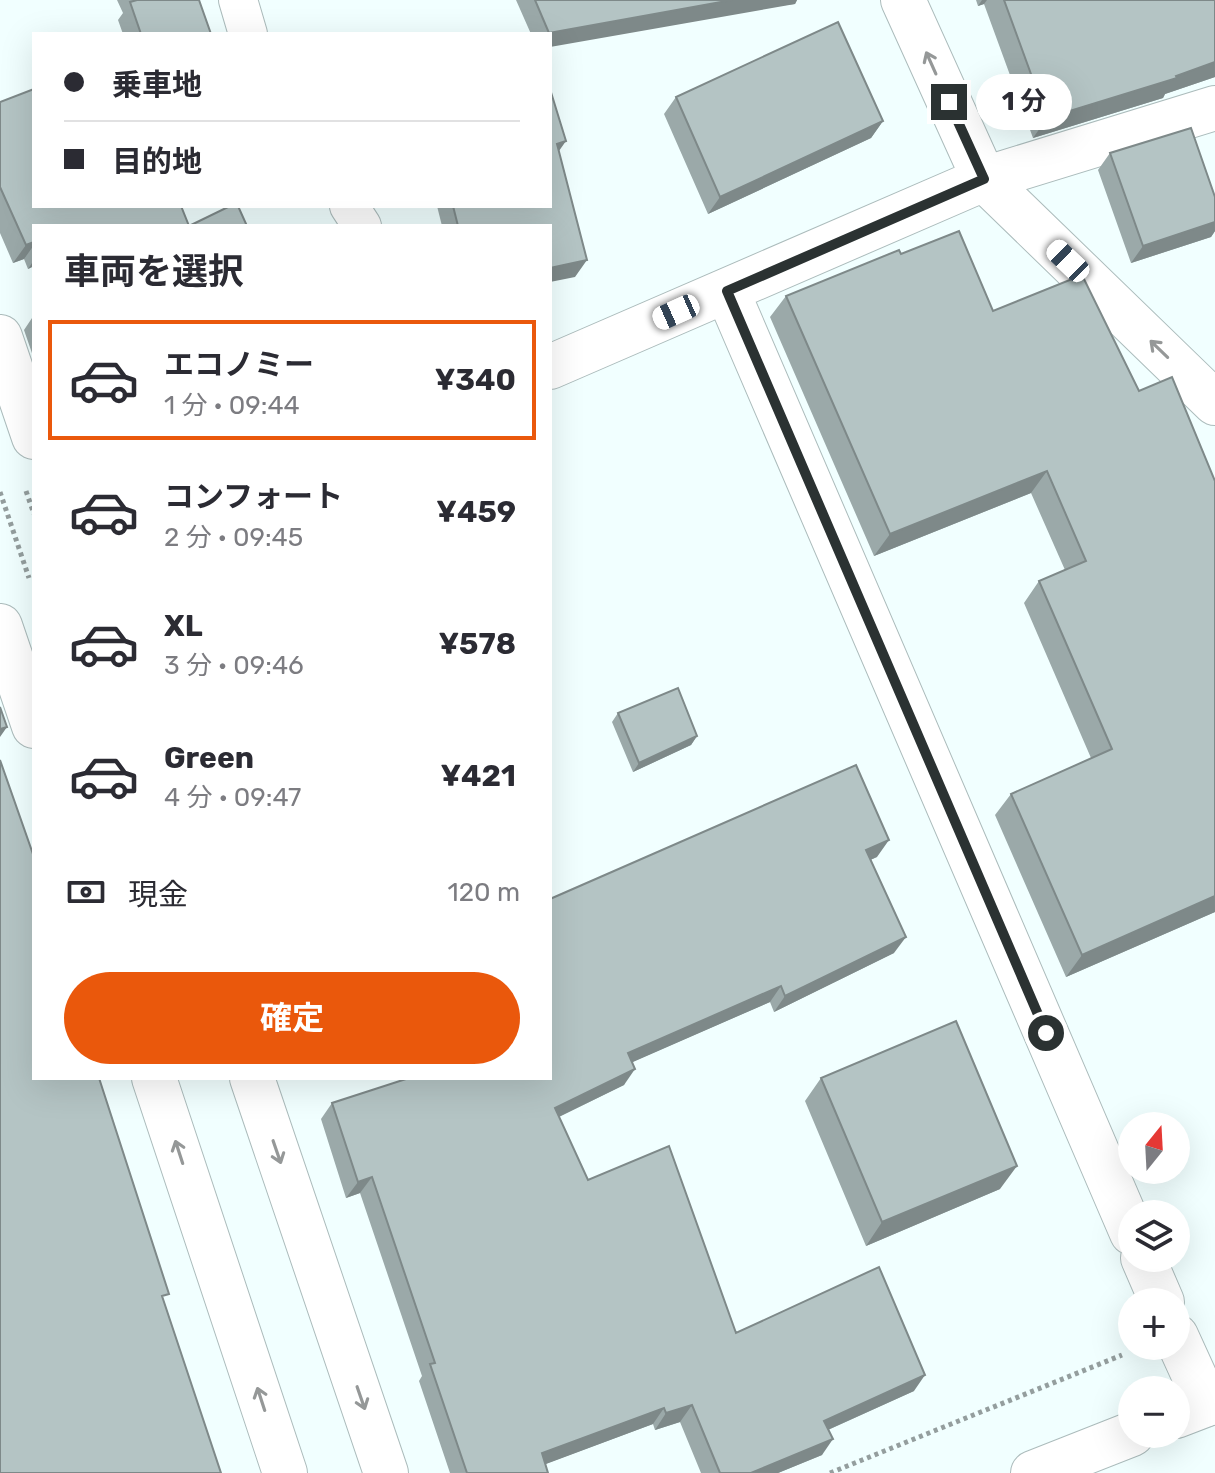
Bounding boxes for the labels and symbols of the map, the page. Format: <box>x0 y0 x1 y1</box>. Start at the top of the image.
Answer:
one-way arrow <box>923 51 938 75</box>
callout: 1 分 <box>977 74 1073 130</box>
route end <box>931 84 967 120</box>
car <box>1042 236 1094 286</box>
car <box>649 291 703 333</box>
one-way arrow <box>1150 340 1169 359</box>
route start <box>1028 1015 1064 1051</box>
north arrow <box>1118 1112 1190 1184</box>
one-way arrow <box>271 1139 286 1164</box>
one-way arrow <box>171 1140 186 1165</box>
one-way arrow <box>354 1385 369 1410</box>
one-way arrow <box>252 1387 267 1412</box>

